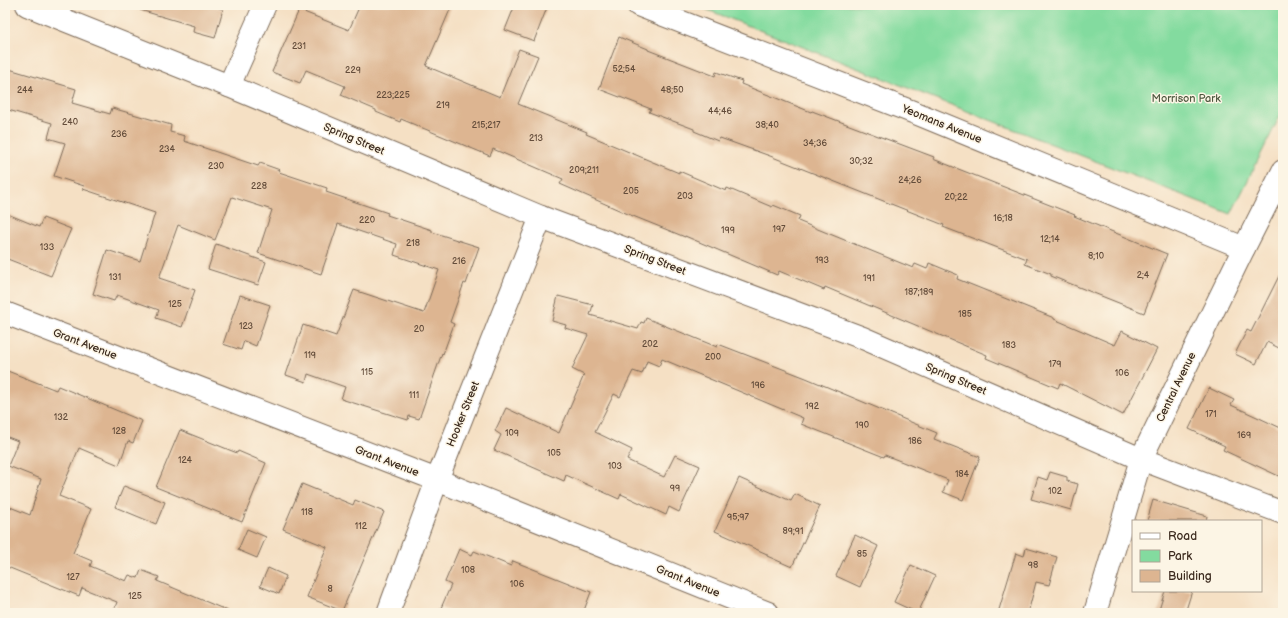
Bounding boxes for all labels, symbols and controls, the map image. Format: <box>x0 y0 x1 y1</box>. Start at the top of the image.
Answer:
house number: 231 <box>292 41 306 52</box>
house number: 52;54 <box>613 64 636 75</box>
house number: 229 <box>345 65 361 76</box>
house number: 244 <box>17 85 34 96</box>
house number: 48;50 <box>660 85 684 96</box>
house number: 223;225 <box>376 90 410 101</box>
park label: Morrison Park <box>1151 92 1221 105</box>
house number: 219 <box>436 100 450 111</box>
street label: Yeomans Avenue <box>899 102 984 146</box>
house number: 44;46 <box>708 106 732 117</box>
house number: 240 <box>62 117 78 128</box>
street label: Spring Street <box>322 120 387 158</box>
house number: 215;217 <box>472 120 501 131</box>
house number: 38;40 <box>755 120 779 131</box>
house number: 236 <box>111 129 128 140</box>
house number: 213 <box>529 133 544 144</box>
house number: 34;36 <box>803 138 827 149</box>
house number: 234 <box>159 144 176 155</box>
house number: 30;32 <box>849 156 873 167</box>
house number: 230 <box>208 161 224 172</box>
house number: 209;211 <box>569 165 599 176</box>
house number: 24;26 <box>898 175 922 186</box>
house number: 228 <box>251 181 267 192</box>
house number: 205 <box>623 186 639 197</box>
house number: 203 <box>677 191 694 202</box>
house number: 20;22 <box>944 192 968 203</box>
house number: 16;18 <box>993 213 1013 224</box>
house number: 220 <box>359 215 375 226</box>
house number: 197 <box>772 224 786 235</box>
house number: 199 <box>721 225 735 236</box>
house number: 12;14 <box>1040 234 1060 245</box>
house number: 218 <box>406 238 420 249</box>
house number: 133 <box>40 242 55 253</box>
street label: Spring Street <box>622 242 688 278</box>
house number: 8;10 <box>1088 251 1104 262</box>
house number: 193 <box>815 255 830 266</box>
house number: 216 <box>452 256 467 267</box>
house number: 2;4 <box>1137 270 1150 281</box>
house number: 131 <box>109 272 121 283</box>
house number: 191 <box>863 273 875 284</box>
house number: 187;189 <box>905 287 933 298</box>
house number: 125 <box>168 299 182 310</box>
house number: 185 <box>958 309 972 320</box>
house number: 123 <box>239 321 254 332</box>
house number: 20 <box>414 324 424 335</box>
street label: Grant Avenue <box>51 326 119 362</box>
house number: 202 <box>642 339 659 350</box>
house number: 183 <box>1002 340 1017 351</box>
street label: Central Avenue <box>1153 349 1199 424</box>
house number: 119 <box>304 350 316 361</box>
house number: 200 <box>705 352 721 363</box>
house number: 179 <box>1048 359 1062 370</box>
street label: Spring Street <box>924 360 989 398</box>
house number: 115 <box>361 367 373 378</box>
house number: 106 <box>1115 368 1130 379</box>
street label: Hooker Street <box>444 379 482 449</box>
house number: 196 <box>751 380 766 391</box>
house number: 111 <box>409 390 419 401</box>
house number: 192 <box>805 401 820 412</box>
house number: 171 <box>1205 409 1217 420</box>
house number: 132 <box>54 412 69 423</box>
house number: 190 <box>855 420 869 431</box>
house number: 128 <box>112 426 126 437</box>
house number: 109 <box>505 428 519 439</box>
house number: 169 <box>1237 430 1251 441</box>
house number: 186 <box>908 436 923 447</box>
street label: Grant Avenue <box>353 443 421 479</box>
house number: 105 <box>547 448 561 459</box>
house number: 124 <box>178 455 193 466</box>
house number: 103 <box>608 461 623 472</box>
house number: 184 <box>955 469 970 480</box>
house number: 99 <box>670 483 680 494</box>
house number: 102 <box>1048 486 1063 497</box>
house number: 118 <box>301 507 313 518</box>
house number: 95;97 <box>727 512 749 523</box>
legend <box>1132 520 1262 592</box>
house number: 112 <box>355 521 368 532</box>
house number: 89;91 <box>783 526 804 537</box>
text: Road <box>1168 529 1197 544</box>
house number: 85 <box>857 549 867 560</box>
text: Park <box>1168 549 1192 564</box>
house number: 98 <box>1028 560 1038 571</box>
street label: Grant Avenue <box>654 562 722 600</box>
house number: 108 <box>461 565 475 576</box>
text: Building <box>1168 569 1212 584</box>
house number: 127 <box>66 572 80 583</box>
house number: 106 <box>510 579 525 590</box>
house number: 8 <box>327 584 333 595</box>
house number: 125 <box>128 591 142 602</box>

